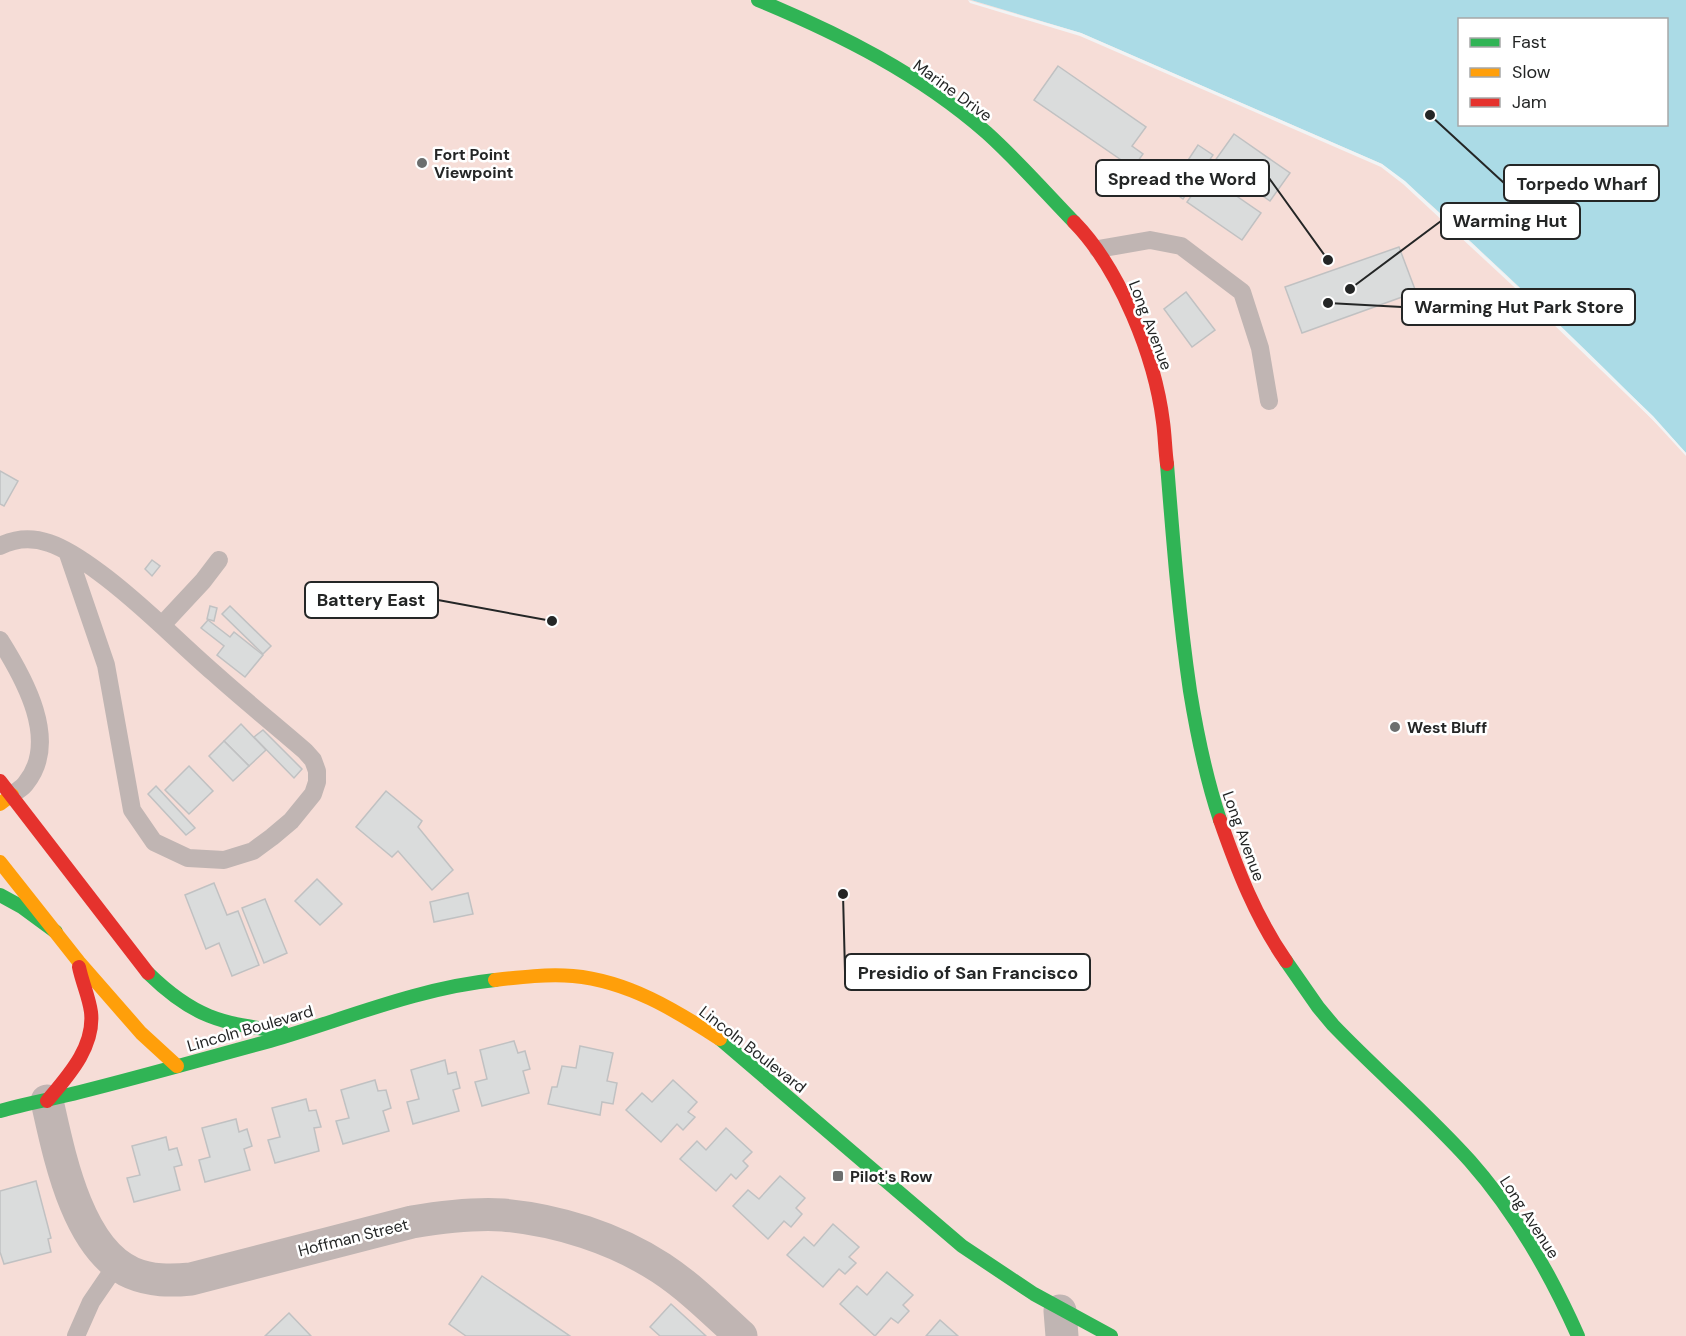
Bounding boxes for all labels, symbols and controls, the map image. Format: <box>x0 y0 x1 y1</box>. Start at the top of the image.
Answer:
legend <box>1458 18 1668 126</box>
text: Fast <box>1512 30 1547 54</box>
street label: Marine Drive <box>909 55 996 126</box>
text: Slow <box>1512 60 1551 84</box>
text: Jam <box>1512 90 1547 114</box>
place label: Fort Point Viewpoint <box>434 144 514 183</box>
marker: Fort Point Viewpoint <box>415 156 429 170</box>
callout: Spread the Word <box>1096 160 1269 196</box>
callout: Torpedo Wharf <box>1504 165 1659 201</box>
text: Spread the Word <box>1108 167 1256 191</box>
text: Torpedo Wharf <box>1516 172 1648 196</box>
callout: Warming Hut <box>1441 203 1580 239</box>
text: Warming Hut <box>1453 209 1567 233</box>
street label: Long Avenue <box>1124 277 1177 373</box>
callout: Warming Hut Park Store <box>1402 289 1635 325</box>
text: Warming Hut Park Store <box>1414 295 1624 319</box>
callout: Battery East <box>305 582 438 618</box>
text: Battery East <box>317 588 425 612</box>
place label: West Bluff <box>1407 717 1487 738</box>
marker: West Bluff <box>1388 720 1402 734</box>
street label: Long Avenue <box>1218 788 1270 884</box>
callout: Presidio of San Francisco <box>845 954 1090 990</box>
text: Presidio of San Francisco <box>858 961 1078 985</box>
street label: Lincoln Boulevard <box>185 1000 316 1057</box>
street label: Lincoln Boulevard <box>695 1001 810 1098</box>
place label: Pilot's Row <box>850 1166 933 1187</box>
marker: Pilot's Row <box>831 1169 845 1183</box>
street label: Long Avenue <box>1495 1172 1564 1263</box>
street label: Hoffman Street <box>296 1214 410 1261</box>

